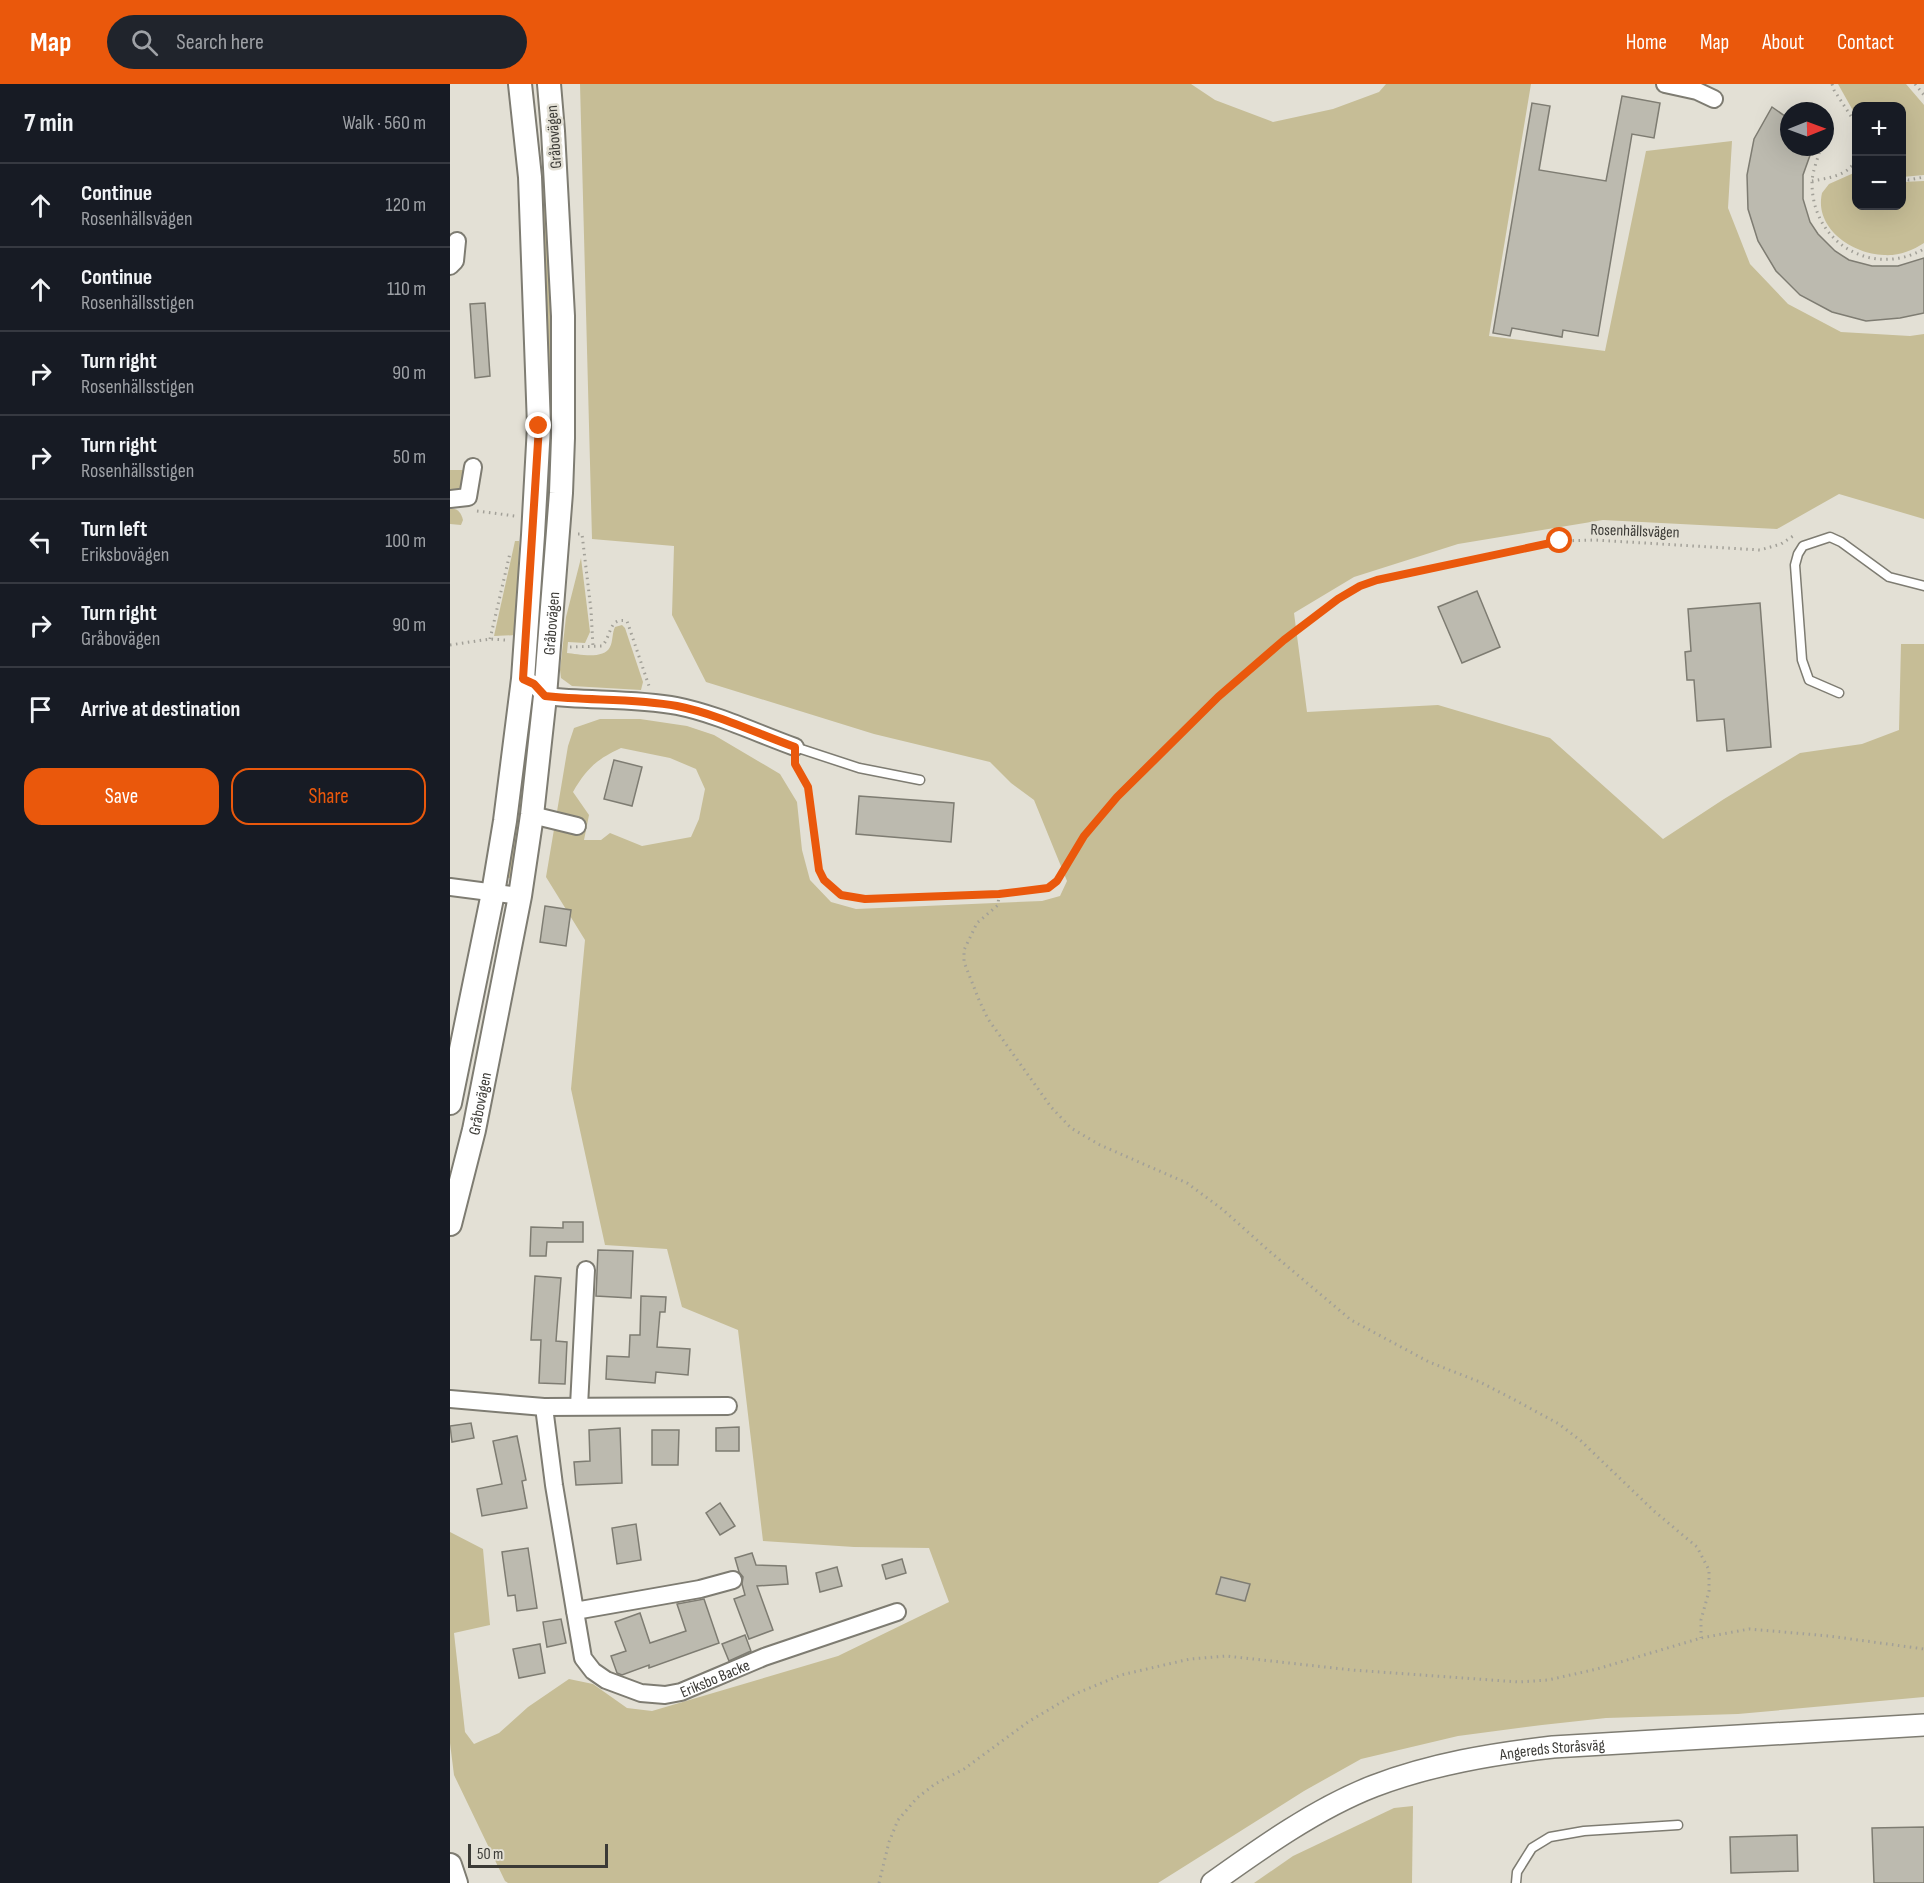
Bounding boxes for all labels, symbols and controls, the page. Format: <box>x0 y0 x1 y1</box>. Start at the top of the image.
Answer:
search box <box>107 15 527 69</box>
text: Map <box>30 26 71 59</box>
icon: search <box>128 26 161 59</box>
text: Search here <box>176 29 264 56</box>
text: Home <box>1626 30 1667 55</box>
text: Map <box>1700 30 1729 55</box>
text: About <box>1762 30 1804 55</box>
text: Contact <box>1837 30 1894 55</box>
north arrow <box>1780 102 1834 156</box>
map controls <box>1852 102 1906 210</box>
button: + <box>1852 102 1906 156</box>
street label: Gråbovägen <box>543 105 566 169</box>
text: 7 min <box>24 108 73 139</box>
text: Walk · 560 m <box>342 111 426 135</box>
button: − <box>1852 156 1906 210</box>
text: Continue <box>81 180 152 207</box>
icon: ahead <box>24 189 57 222</box>
text: 120 m <box>386 193 426 217</box>
text: Rosenhällsvägen <box>81 207 193 231</box>
text: Continue <box>81 264 152 291</box>
icon: ahead <box>24 273 57 306</box>
text: 110 m <box>387 277 426 301</box>
text: Rosenhällsstigen <box>81 291 194 315</box>
text: Turn right <box>81 348 157 375</box>
icon: right <box>24 357 57 390</box>
text: 90 m <box>392 361 426 385</box>
text: Rosenhällsstigen <box>81 375 194 399</box>
route end <box>525 412 551 438</box>
text: Turn right <box>81 432 157 459</box>
icon: right <box>24 441 57 474</box>
text: 50 m <box>393 445 426 469</box>
text: Rosenhällsstigen <box>81 459 194 483</box>
text: Turn left <box>81 516 147 543</box>
street label: Rosenhällsvägen <box>1590 520 1680 543</box>
icon: left <box>24 525 57 558</box>
route start <box>1546 527 1572 553</box>
text: 100 m <box>385 529 426 553</box>
text: Eriksbovägen <box>81 543 169 567</box>
street label: Gråbovägen <box>540 591 564 656</box>
text: Turn right <box>81 600 157 627</box>
icon: right <box>24 609 57 642</box>
text: 90 m <box>392 613 426 637</box>
text: Gråbovägen <box>81 627 160 651</box>
icon: arrive <box>24 693 57 726</box>
text: Arrive at destination <box>81 696 240 723</box>
button: Save <box>24 768 219 825</box>
button: Share <box>231 768 426 825</box>
street label: Gråbovägen <box>465 1071 496 1137</box>
street label: Eriksbo Backe <box>677 1656 753 1702</box>
street label: Angereds Storåsväg <box>1498 1736 1605 1765</box>
scale bar <box>468 1841 608 1868</box>
text: 50 m <box>477 1845 503 1864</box>

